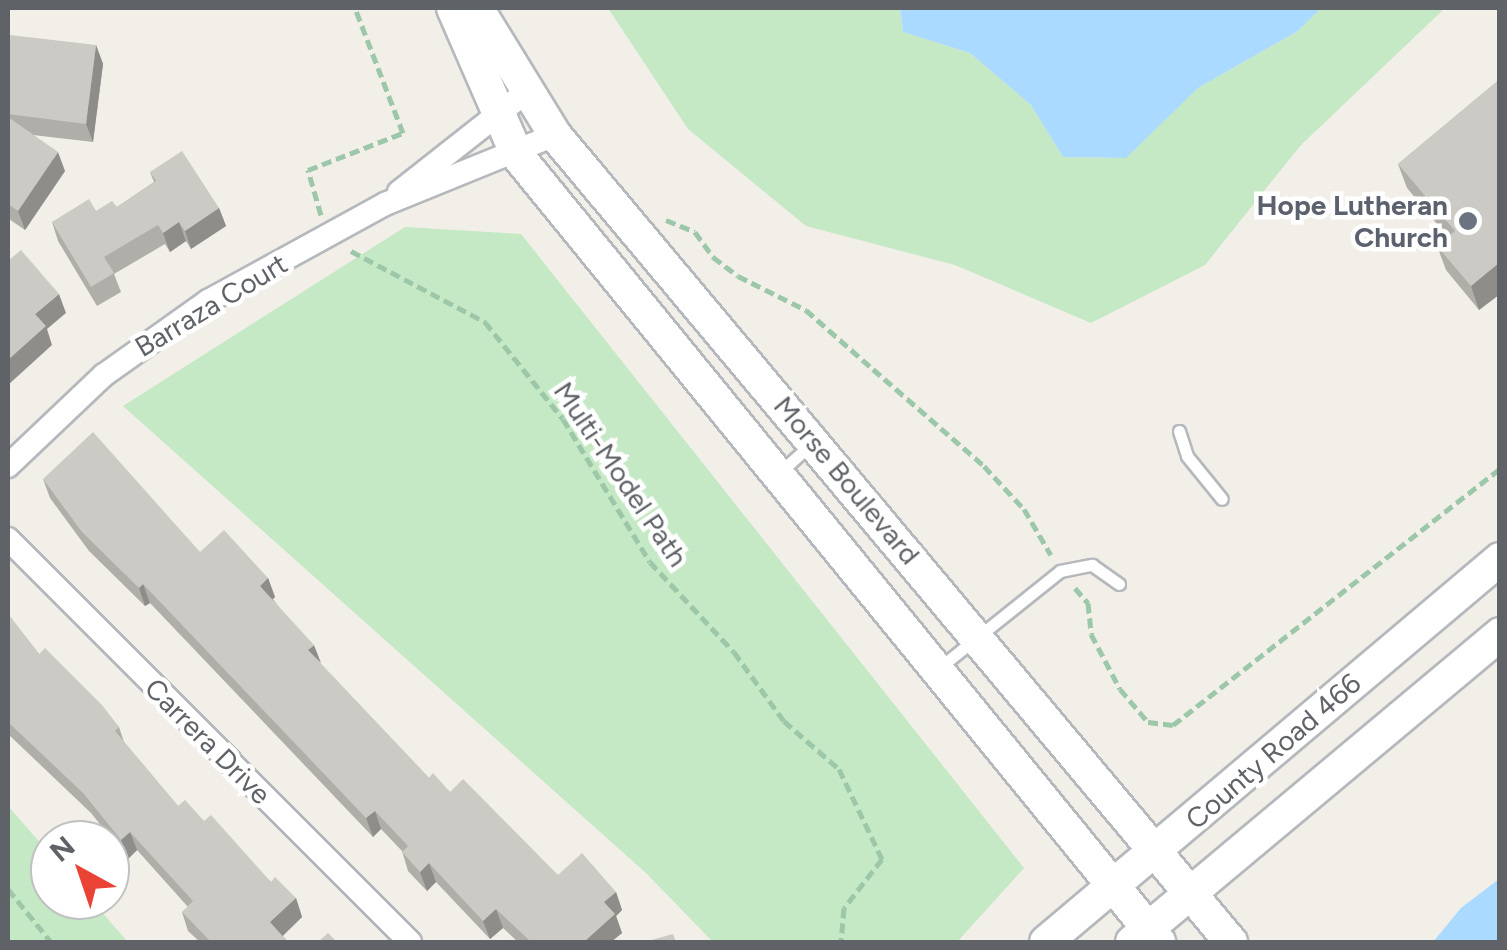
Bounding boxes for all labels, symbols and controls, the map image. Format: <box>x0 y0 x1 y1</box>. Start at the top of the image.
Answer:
place label: Hope Lutheran Church <box>1257 188 1448 254</box>
marker: Hope Lutheran Church <box>1457 210 1479 232</box>
street label: Barraza Court <box>129 246 293 364</box>
street label: Multi-Model Path <box>547 375 695 573</box>
street label: Morse Boulevard <box>767 389 927 571</box>
street label: County Road 466 <box>1179 666 1367 836</box>
street label: Carrera Drive <box>138 671 278 811</box>
north arrow <box>30 820 130 920</box>
text: N <box>43 829 81 869</box>

